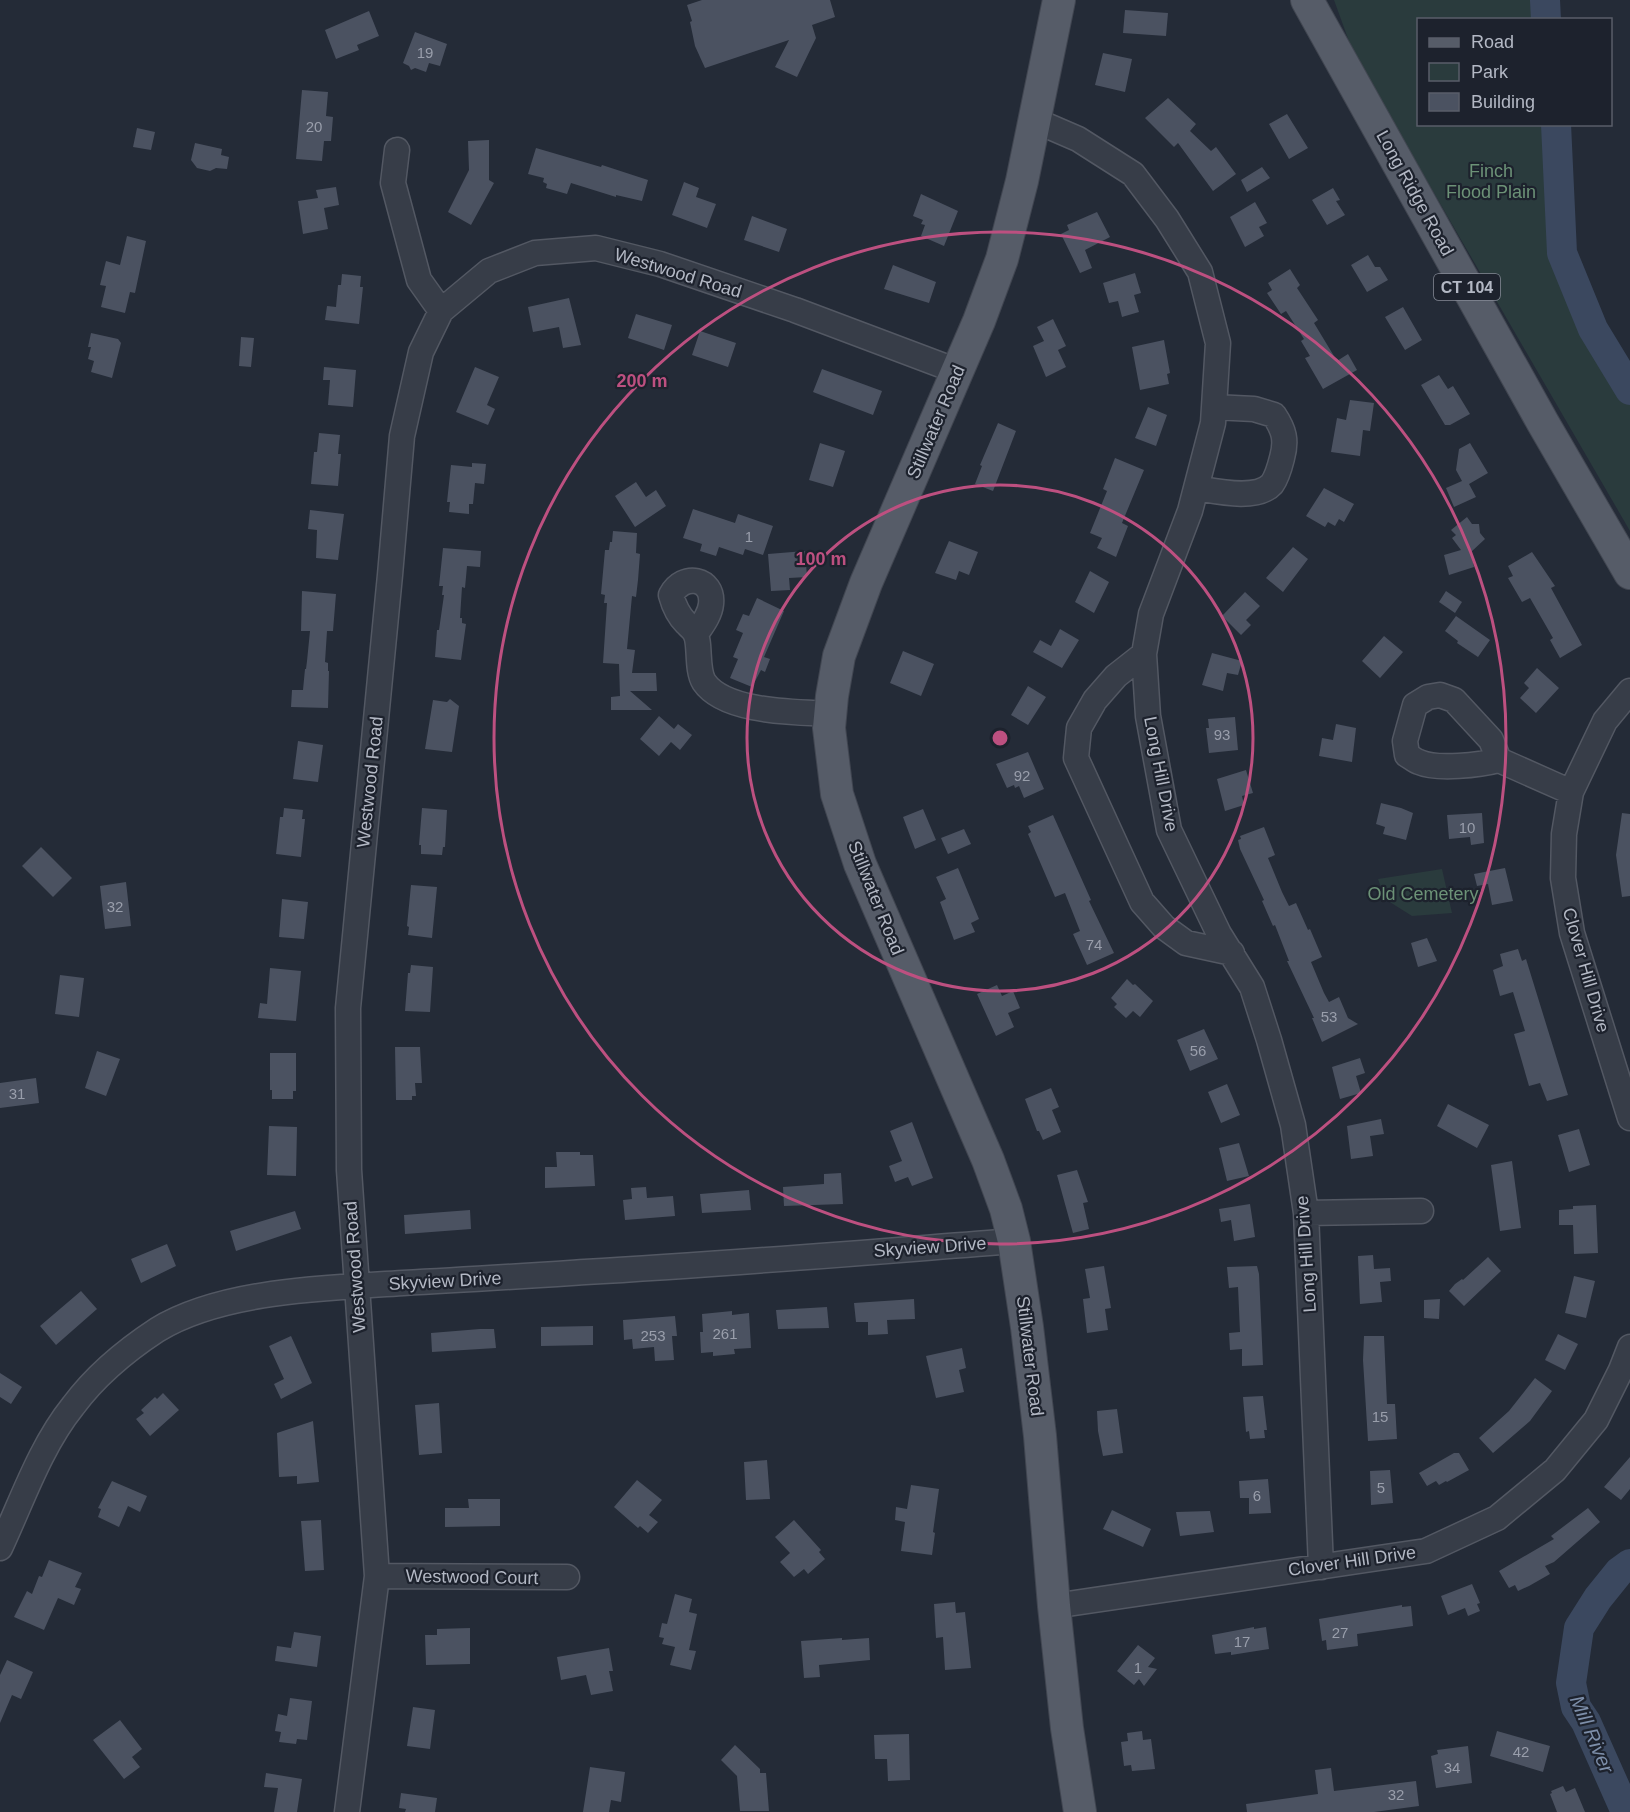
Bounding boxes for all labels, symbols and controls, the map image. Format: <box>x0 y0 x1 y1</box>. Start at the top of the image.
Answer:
legend <box>1417 18 1612 126</box>
text: Road <box>1471 32 1514 52</box>
house number: 19 <box>417 44 433 61</box>
text: Park <box>1471 62 1509 82</box>
text: Building <box>1471 92 1535 112</box>
house number: 20 <box>306 118 322 135</box>
street label: Long Ridge Road <box>1372 127 1458 259</box>
park label: Finch Flood Plain <box>1446 161 1536 202</box>
street label: Westwood Road <box>612 244 744 302</box>
road number: CT 104 <box>1434 274 1500 300</box>
street label: Stillwater Road <box>903 362 969 482</box>
text: 200 m <box>616 371 668 391</box>
house number: 1 <box>745 528 753 545</box>
text: 100 m <box>795 549 847 569</box>
street label: Westwood Road <box>353 715 387 849</box>
street label: Long Hill Drive <box>1140 715 1182 833</box>
house number: 93 <box>1214 726 1230 743</box>
centre of rings <box>990 728 1010 748</box>
house number: 92 <box>1014 767 1030 784</box>
house number: 10 <box>1459 819 1475 836</box>
street label: Stillwater Road <box>844 838 908 958</box>
park label: Old Cemetery <box>1367 884 1479 904</box>
house number: 32 <box>107 898 123 915</box>
street label: Clover Hill Drive <box>1559 905 1613 1035</box>
house number: 74 <box>1086 936 1102 953</box>
house number: 53 <box>1321 1008 1337 1025</box>
house number: 56 <box>1190 1042 1206 1059</box>
house number: 31 <box>9 1085 25 1102</box>
street label: Long Hill Drive <box>1292 1195 1320 1313</box>
street label: Westwood Road <box>340 1201 370 1333</box>
street label: Skyview Drive <box>873 1233 987 1261</box>
street label: Skyview Drive <box>388 1268 502 1294</box>
street label: Stillwater Road <box>1013 1295 1047 1417</box>
house number: 261 <box>712 1325 738 1342</box>
house number: 253 <box>640 1327 666 1344</box>
house number: 15 <box>1372 1408 1388 1425</box>
house number: 5 <box>1377 1479 1385 1496</box>
house number: 6 <box>1253 1487 1261 1504</box>
street label: Clover Hill Drive <box>1287 1542 1417 1580</box>
street label: Westwood Court <box>405 1566 539 1588</box>
house number: 27 <box>1332 1624 1348 1641</box>
house number: 17 <box>1234 1633 1250 1650</box>
house number: 1 <box>1134 1659 1142 1676</box>
water label: Mill River <box>1566 1692 1619 1777</box>
house number: 42 <box>1513 1743 1529 1760</box>
house number: 34 <box>1444 1759 1460 1776</box>
house number: 32 <box>1388 1786 1404 1803</box>

